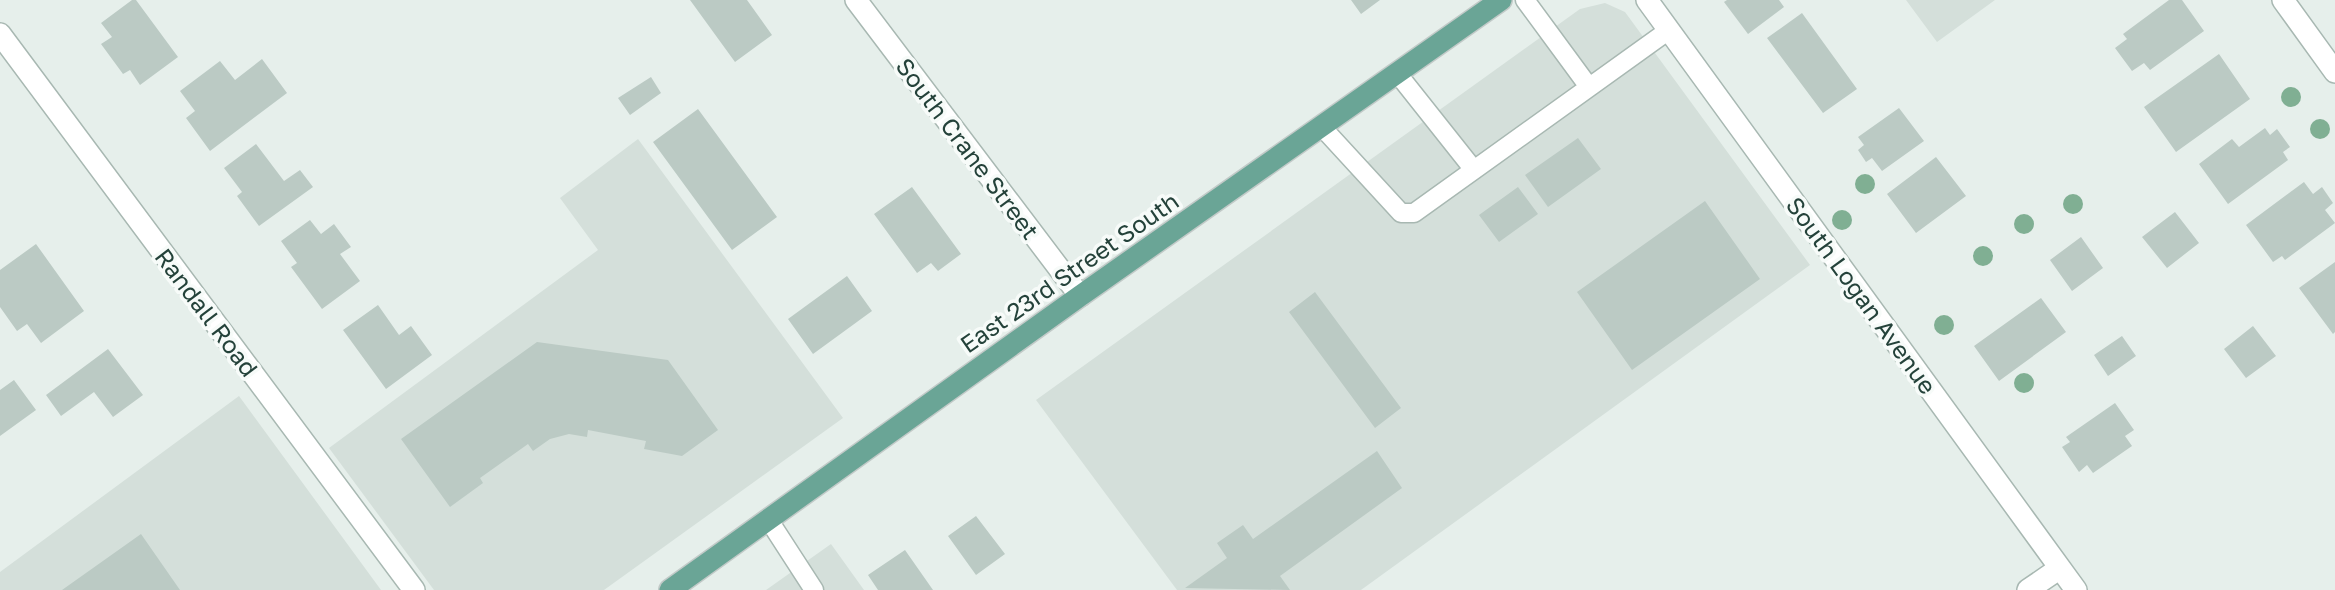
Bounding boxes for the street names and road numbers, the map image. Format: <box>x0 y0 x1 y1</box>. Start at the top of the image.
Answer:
street label: South Crane Street <box>890 52 1046 244</box>
street label: East 23rd Street South <box>954 186 1184 358</box>
street label: South Logan Avenue <box>1781 191 1943 399</box>
street label: Randall Road <box>149 242 265 382</box>

